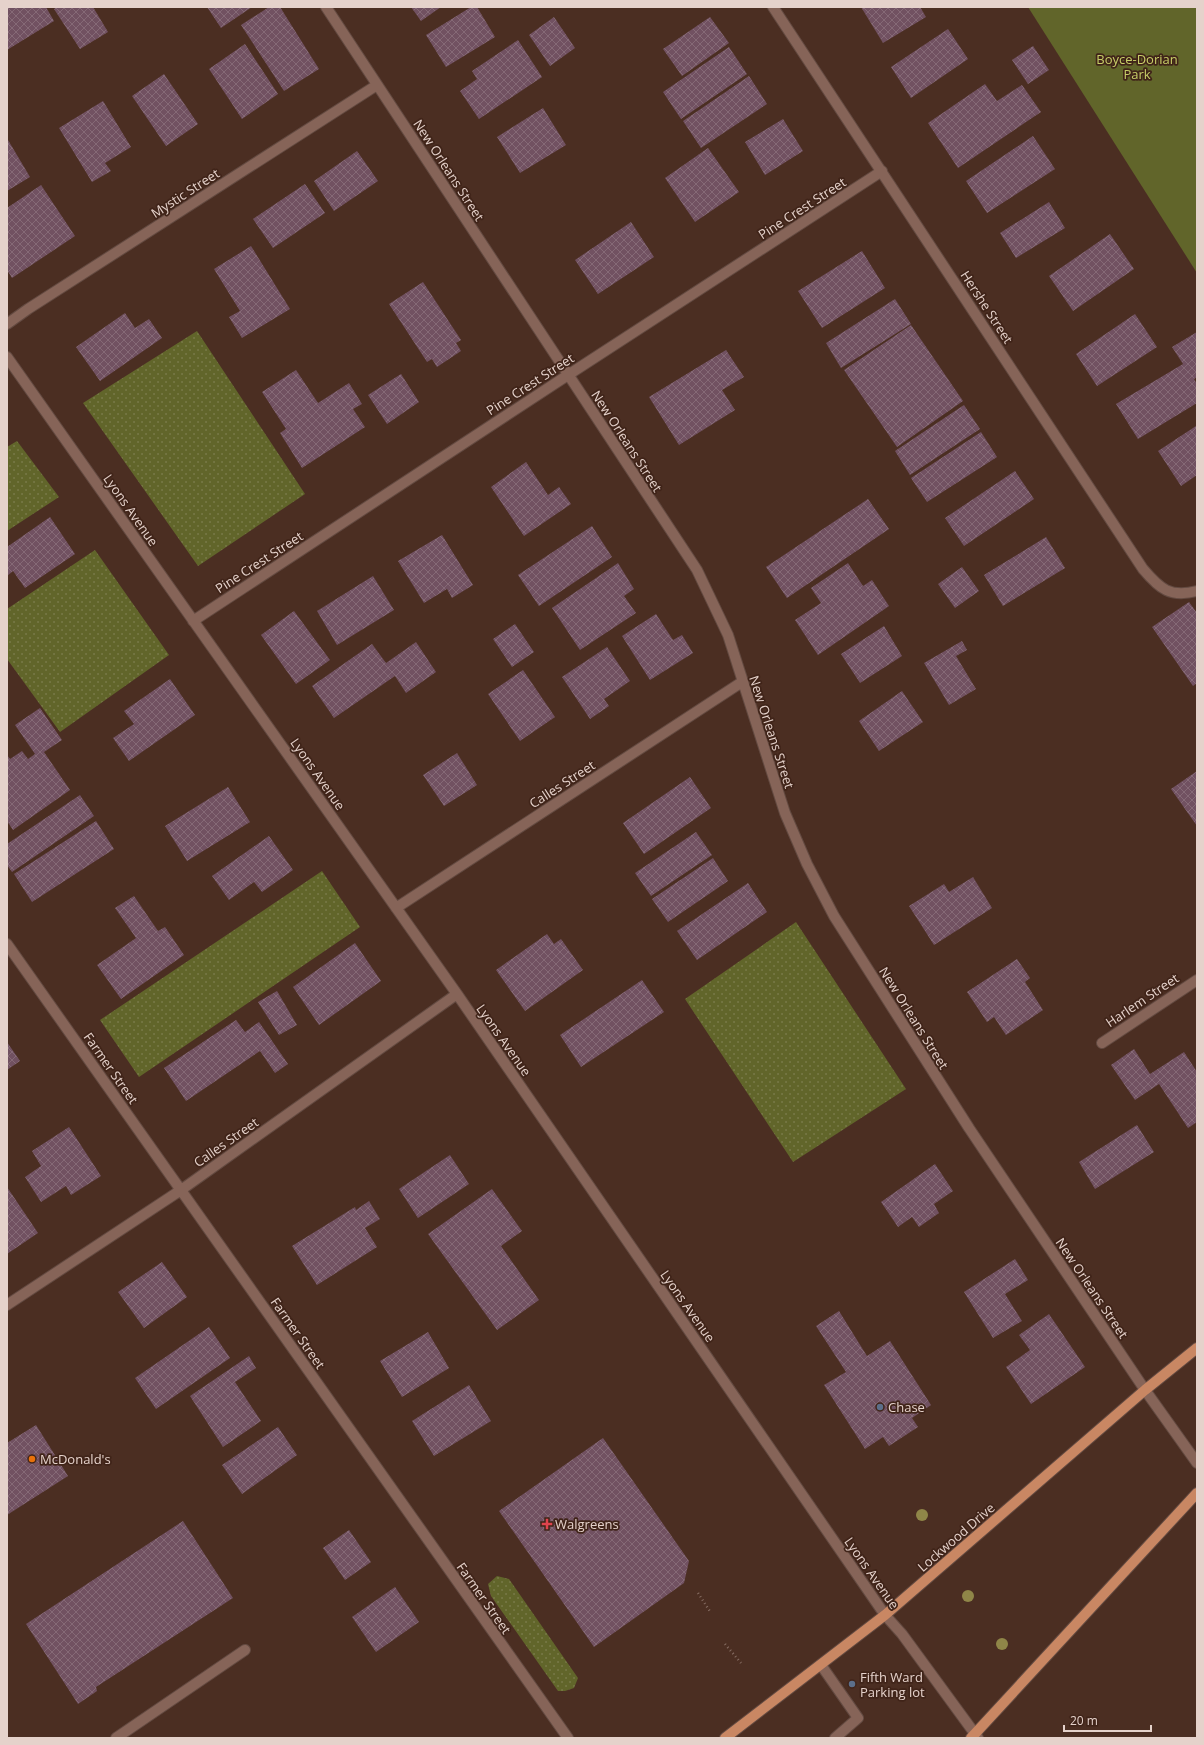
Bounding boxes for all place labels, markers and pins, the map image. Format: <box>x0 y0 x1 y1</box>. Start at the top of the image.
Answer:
place label: Chase <box>888 1398 925 1416</box>
marker: Chase <box>875 1402 885 1412</box>
place label: McDonald's <box>40 1450 111 1468</box>
marker: McDonald's <box>27 1454 37 1464</box>
place label: Walgreens <box>555 1515 619 1533</box>
marker: Walgreens <box>542 1519 552 1529</box>
place label: Fifth Ward Parking lot <box>860 1668 925 1701</box>
marker: Fifth Ward Parking lot <box>847 1679 857 1689</box>

